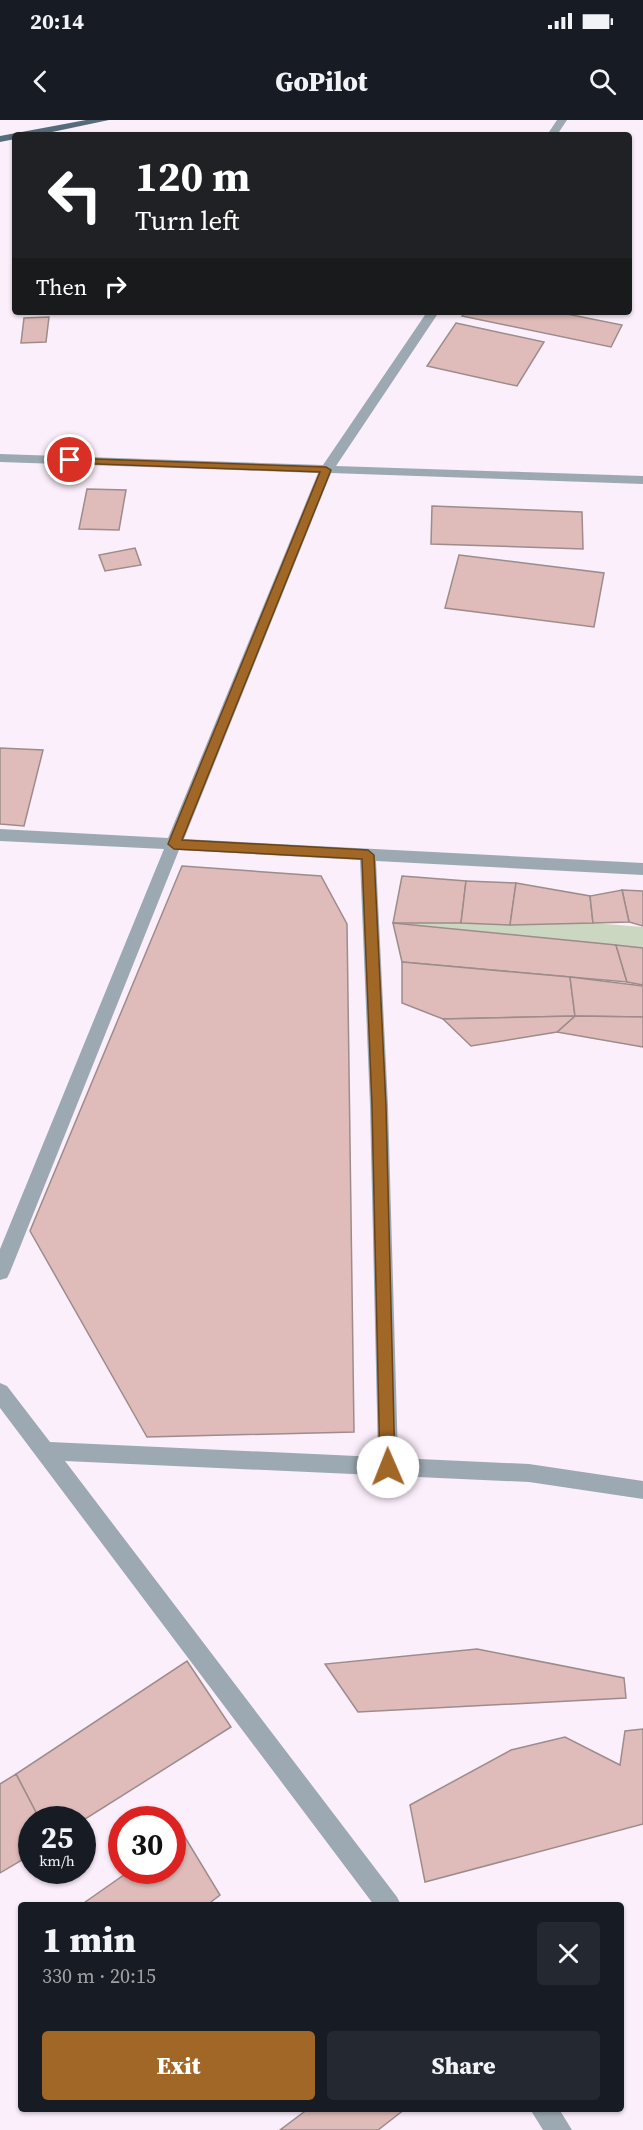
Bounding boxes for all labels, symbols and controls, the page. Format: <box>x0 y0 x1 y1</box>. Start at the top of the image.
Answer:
text: 20:14 <box>30 6 84 36</box>
text: GoPilot <box>275 63 368 100</box>
icon: back <box>24 65 57 98</box>
icon: search <box>586 65 619 98</box>
text: 120 m <box>135 147 250 205</box>
icon: left <box>36 156 114 234</box>
text: Turn left <box>135 202 239 239</box>
icon: right <box>99 270 132 303</box>
text: Then <box>36 272 87 302</box>
pin <box>44 434 95 485</box>
icon: arrive <box>53 443 86 476</box>
position arrow <box>356 1435 420 1499</box>
speed limit sign: 30 <box>108 1806 186 1884</box>
text: 25 <box>41 1817 73 1858</box>
text: km/h <box>39 1850 75 1871</box>
text: 1 min <box>42 1915 136 1964</box>
button: close <box>537 1922 600 1985</box>
text: 330 m · 20:15 <box>42 1962 156 1990</box>
button: Exit <box>42 2031 315 2100</box>
button: Share <box>327 2031 600 2100</box>

